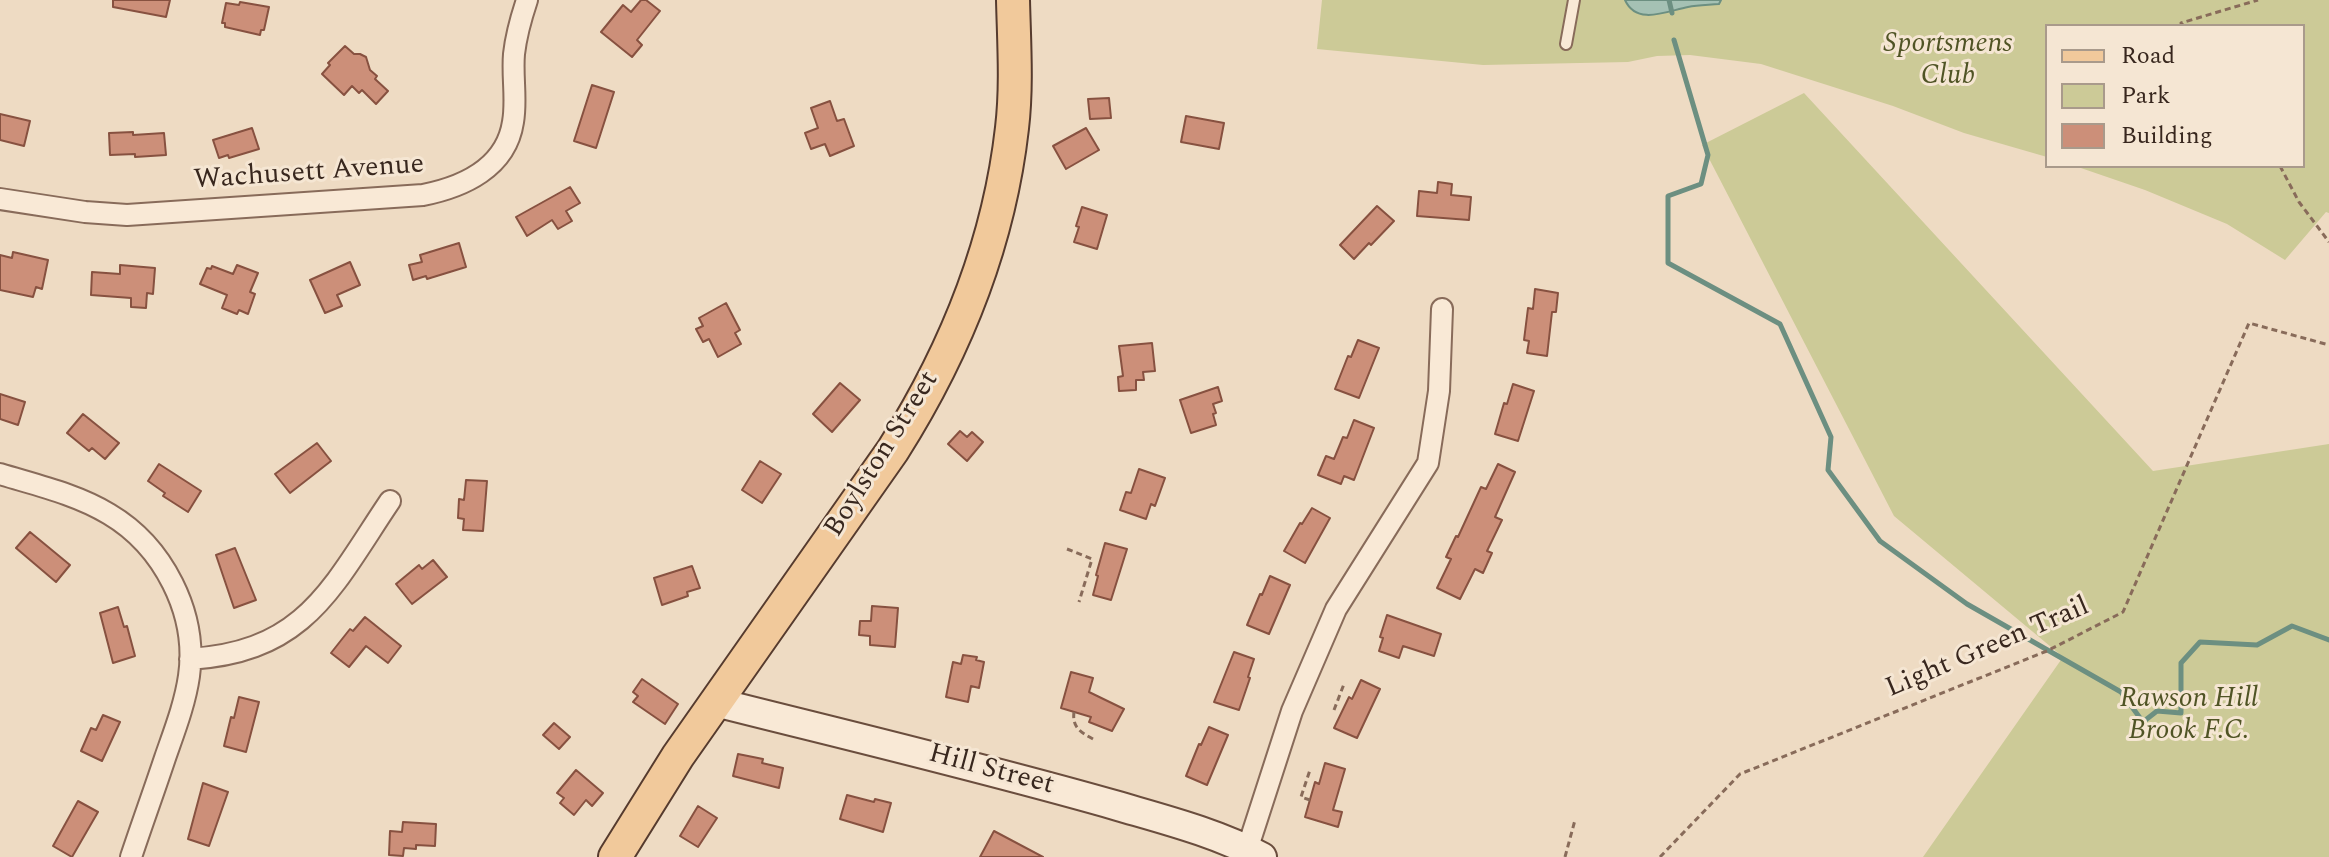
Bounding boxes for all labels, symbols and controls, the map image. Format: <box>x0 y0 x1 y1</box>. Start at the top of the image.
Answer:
legend <box>2045 24 2305 168</box>
park label: Sportsmens Club <box>1884 29 2012 95</box>
text: Road <box>2121 38 2175 74</box>
text: Park <box>2121 78 2171 114</box>
text: Building <box>2121 118 2213 154</box>
street label: Wachusett Avenue <box>193 149 425 199</box>
street label: Boylston Street <box>819 366 947 544</box>
street label: Light Green Trail <box>1881 591 2095 707</box>
park label: Rawson Hill Brook F.C. <box>2120 684 2258 750</box>
street label: Hill Street <box>925 738 1057 804</box>

